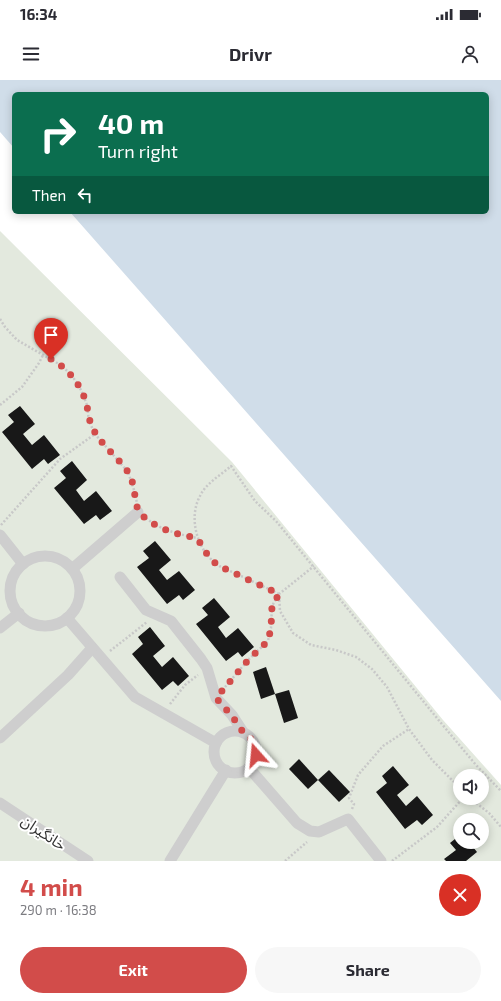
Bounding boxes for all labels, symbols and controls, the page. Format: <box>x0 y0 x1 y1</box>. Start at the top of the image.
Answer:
text: 16:34 <box>20 5 57 23</box>
icon: menu <box>20 43 42 65</box>
text: Drivr <box>229 43 272 65</box>
icon: person <box>459 43 481 65</box>
text: 40 m <box>98 106 164 140</box>
icon: right <box>32 108 84 160</box>
text: Turn right <box>98 140 178 162</box>
icon: left <box>74 184 96 206</box>
text: Then <box>32 186 66 204</box>
pin <box>34 318 68 359</box>
icon: arrive <box>40 324 62 346</box>
position arrow <box>235 734 277 776</box>
map controls <box>453 769 489 849</box>
button: sound <box>453 769 489 805</box>
street label: خانگیران <box>18 811 70 854</box>
button: search <box>453 813 489 849</box>
text: 4 min <box>20 872 83 901</box>
button: close <box>439 874 481 916</box>
text: 290 m · 16:38 <box>20 902 97 918</box>
button: Exit <box>20 947 247 993</box>
button: Share <box>255 947 481 993</box>

